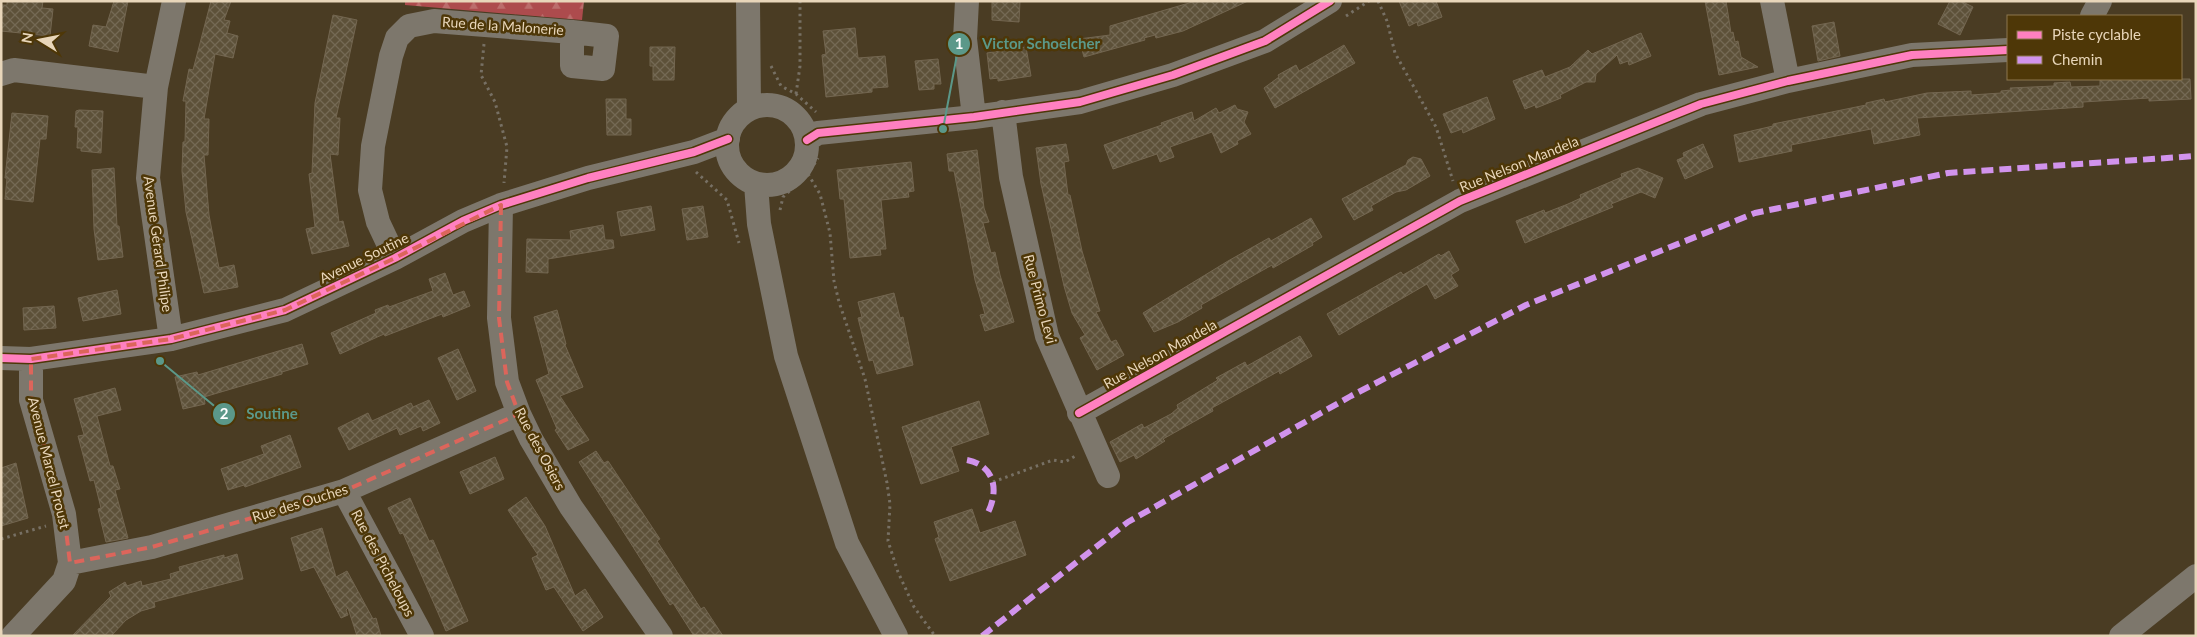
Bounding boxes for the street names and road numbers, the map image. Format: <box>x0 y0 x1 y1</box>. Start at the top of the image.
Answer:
street label: Rue de la Malonerie <box>442 13 564 38</box>
street label: Rue Nelson Mandela <box>1457 132 1581 195</box>
street label: Avenue Gérard Philipe <box>141 175 176 313</box>
street label: Avenue Soutine <box>316 229 411 286</box>
street label: Rue Primo Levi <box>1020 252 1061 345</box>
street label: Rue Nelson Mandela <box>1100 315 1219 392</box>
street label: Avenue Marcel Proust <box>25 395 74 531</box>
street label: Rue des Osiers <box>512 405 569 493</box>
street label: Rue des Ouches <box>250 480 350 525</box>
street label: Rue des Picheloups <box>348 506 419 619</box>

